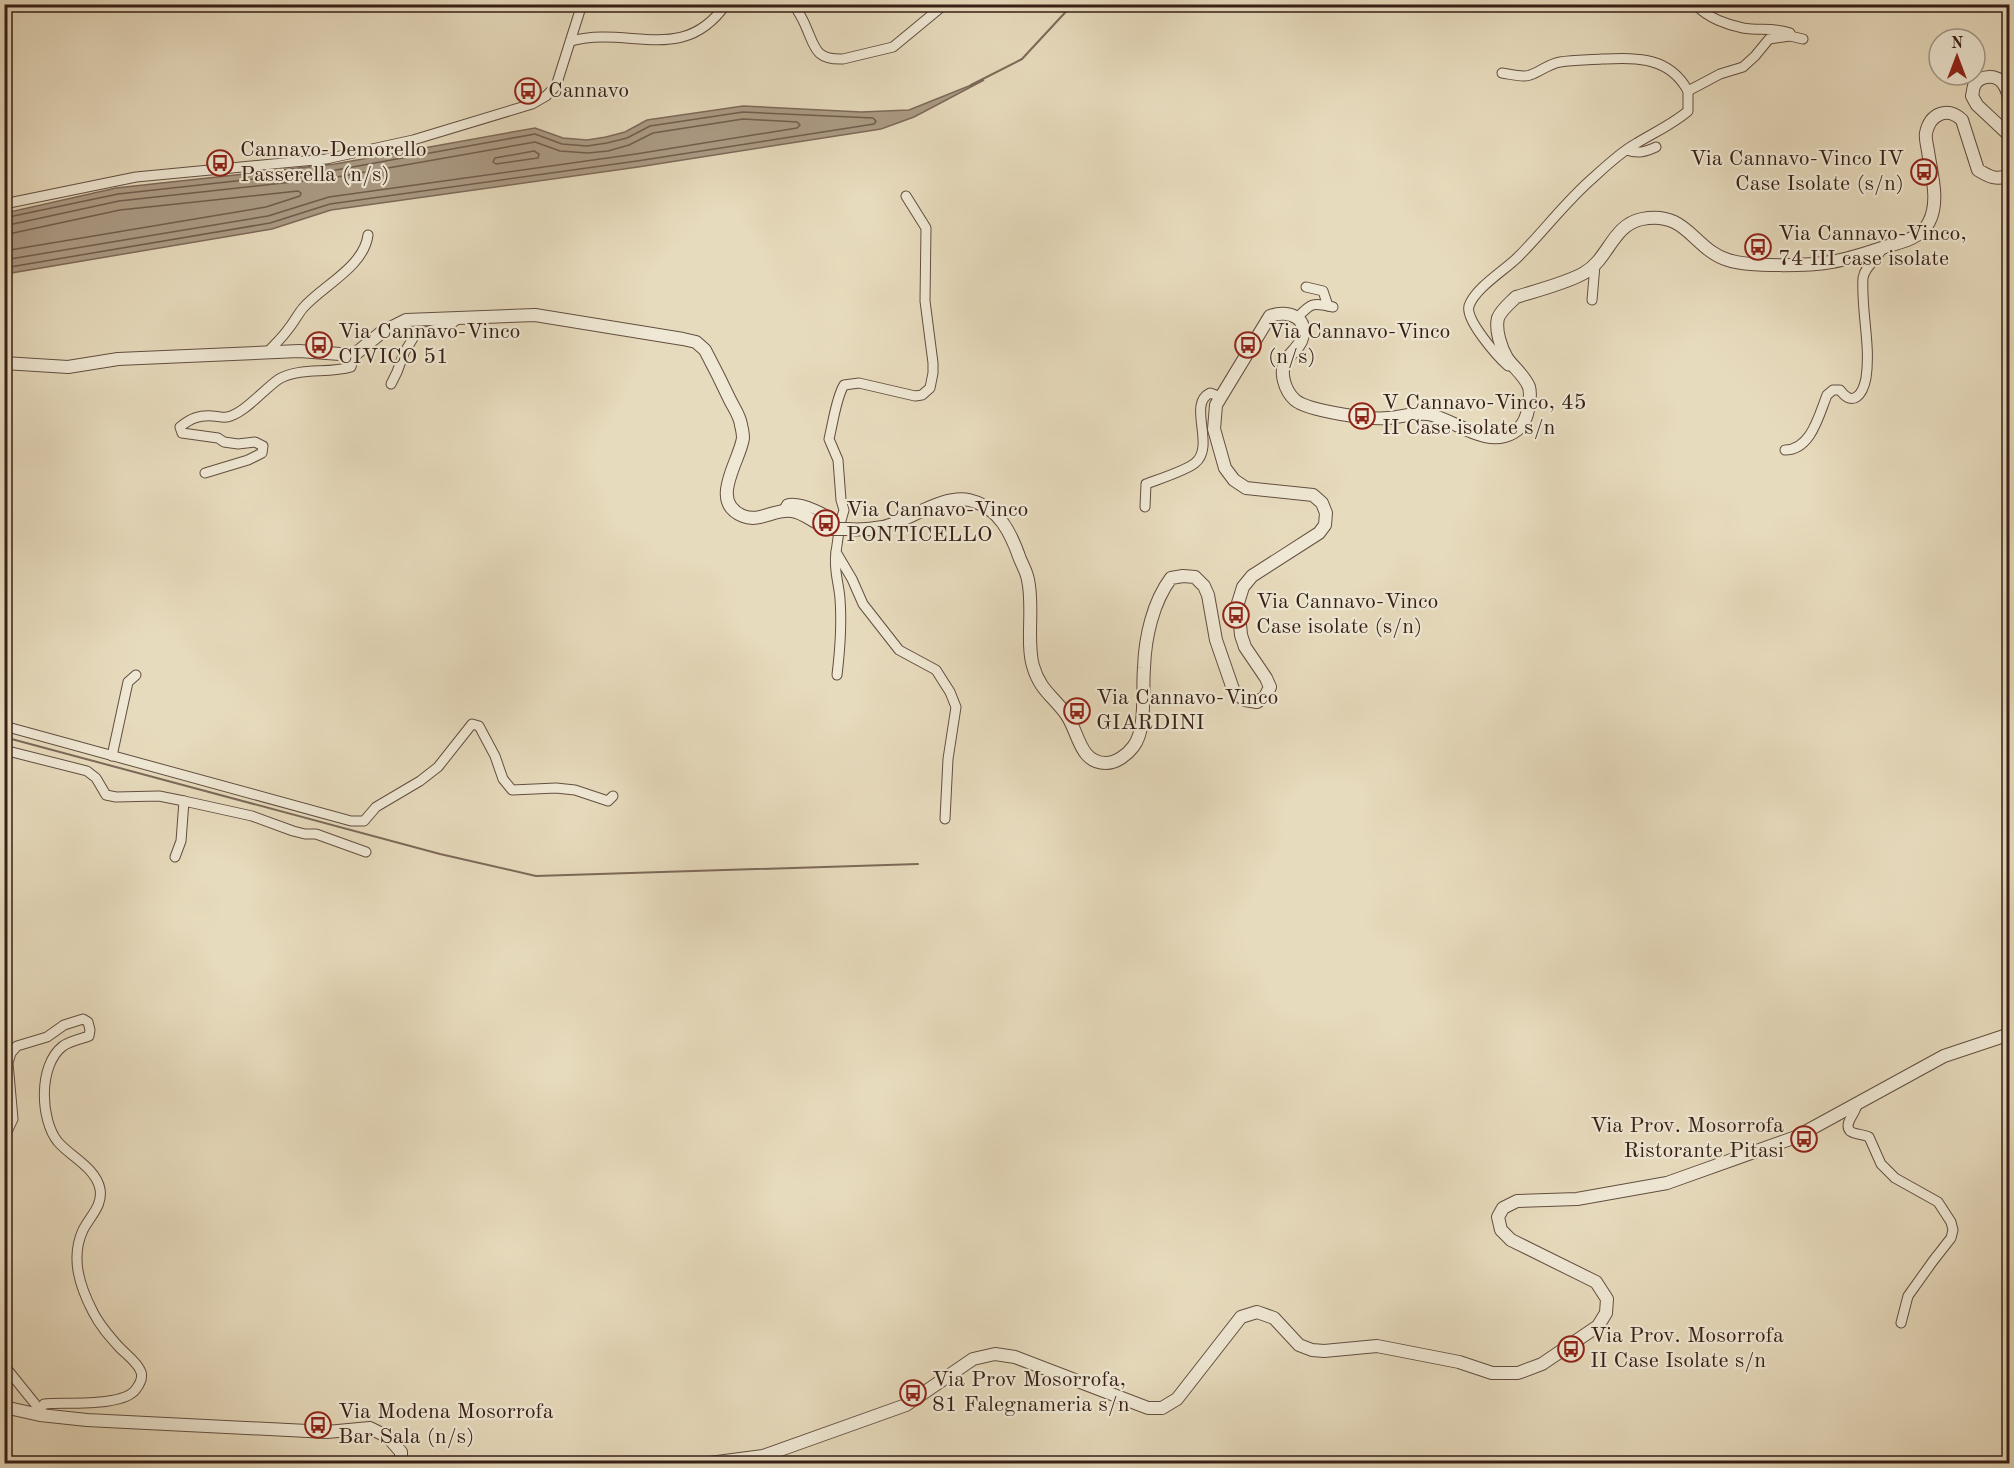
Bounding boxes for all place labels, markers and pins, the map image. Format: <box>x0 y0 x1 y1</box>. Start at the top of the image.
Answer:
bus stop icon: Cannavo <box>513 76 543 106</box>
place label: Cannavo <box>548 80 629 102</box>
place label: Cannavo-Demorello Passerella (n/s) <box>240 139 427 186</box>
bus stop icon: Cannavo-Demorello Passerella (n/s) <box>205 148 235 178</box>
place label: Via Cannavo-Vinco IV Case Isolate (s/n) <box>1690 148 1904 195</box>
bus stop icon: Via Cannavo-Vinco IV Case Isolate (s/n) <box>1909 157 1939 187</box>
place label: Via Cannavo-Vinco, 74 III case isolate <box>1778 223 1967 270</box>
bus stop icon: Via Cannavo-Vinco, 74 III case isolate <box>1743 232 1773 262</box>
place label: Via Cannavo-Vinco CIVICO 51 <box>338 321 521 368</box>
place label: Via Cannavo-Vinco (n/s) <box>1268 321 1451 368</box>
bus stop icon: Via Cannavo-Vinco CIVICO 51 <box>304 330 334 360</box>
bus stop icon: Via Cannavo-Vinco (n/s) <box>1233 330 1263 360</box>
place label: V Cannavo-Vinco, 45 II Case isolate s/n <box>1382 392 1587 439</box>
bus stop icon: V Cannavo-Vinco, 45 II Case isolate s/n <box>1347 401 1377 431</box>
place label: Via Cannavo-Vinco PONTICELLO <box>846 499 1029 546</box>
bus stop icon: Via Cannavo-Vinco PONTICELLO <box>811 508 841 538</box>
place label: Via Cannavo-Vinco Case isolate (s/n) <box>1256 591 1439 638</box>
bus stop icon: Via Cannavo-Vinco Case isolate (s/n) <box>1221 600 1251 630</box>
place label: Via Cannavo-Vinco GIARDINI <box>1096 687 1279 734</box>
bus stop icon: Via Cannavo-Vinco GIARDINI <box>1062 696 1092 726</box>
place label: Via Prov. Mosorrofa Ristorante Pitasi <box>1590 1115 1784 1162</box>
bus stop icon: Via Prov. Mosorrofa Ristorante Pitasi <box>1789 1124 1819 1154</box>
place label: Via Prov. Mosorrofa II Case Isolate s/n <box>1590 1325 1784 1372</box>
bus stop icon: Via Prov. Mosorrofa II Case Isolate s/n <box>1556 1334 1586 1364</box>
place label: Via Prov Mosorrofa, 81 Falegnameria s/n <box>932 1369 1130 1416</box>
bus stop icon: Via Prov Mosorrofa, 81 Falegnameria s/n <box>898 1378 928 1408</box>
place label: Via Modena Mosorrofa Bar Sala (n/s) <box>338 1401 554 1448</box>
bus stop icon: Via Modena Mosorrofa Bar Sala (n/s) <box>303 1410 333 1440</box>

